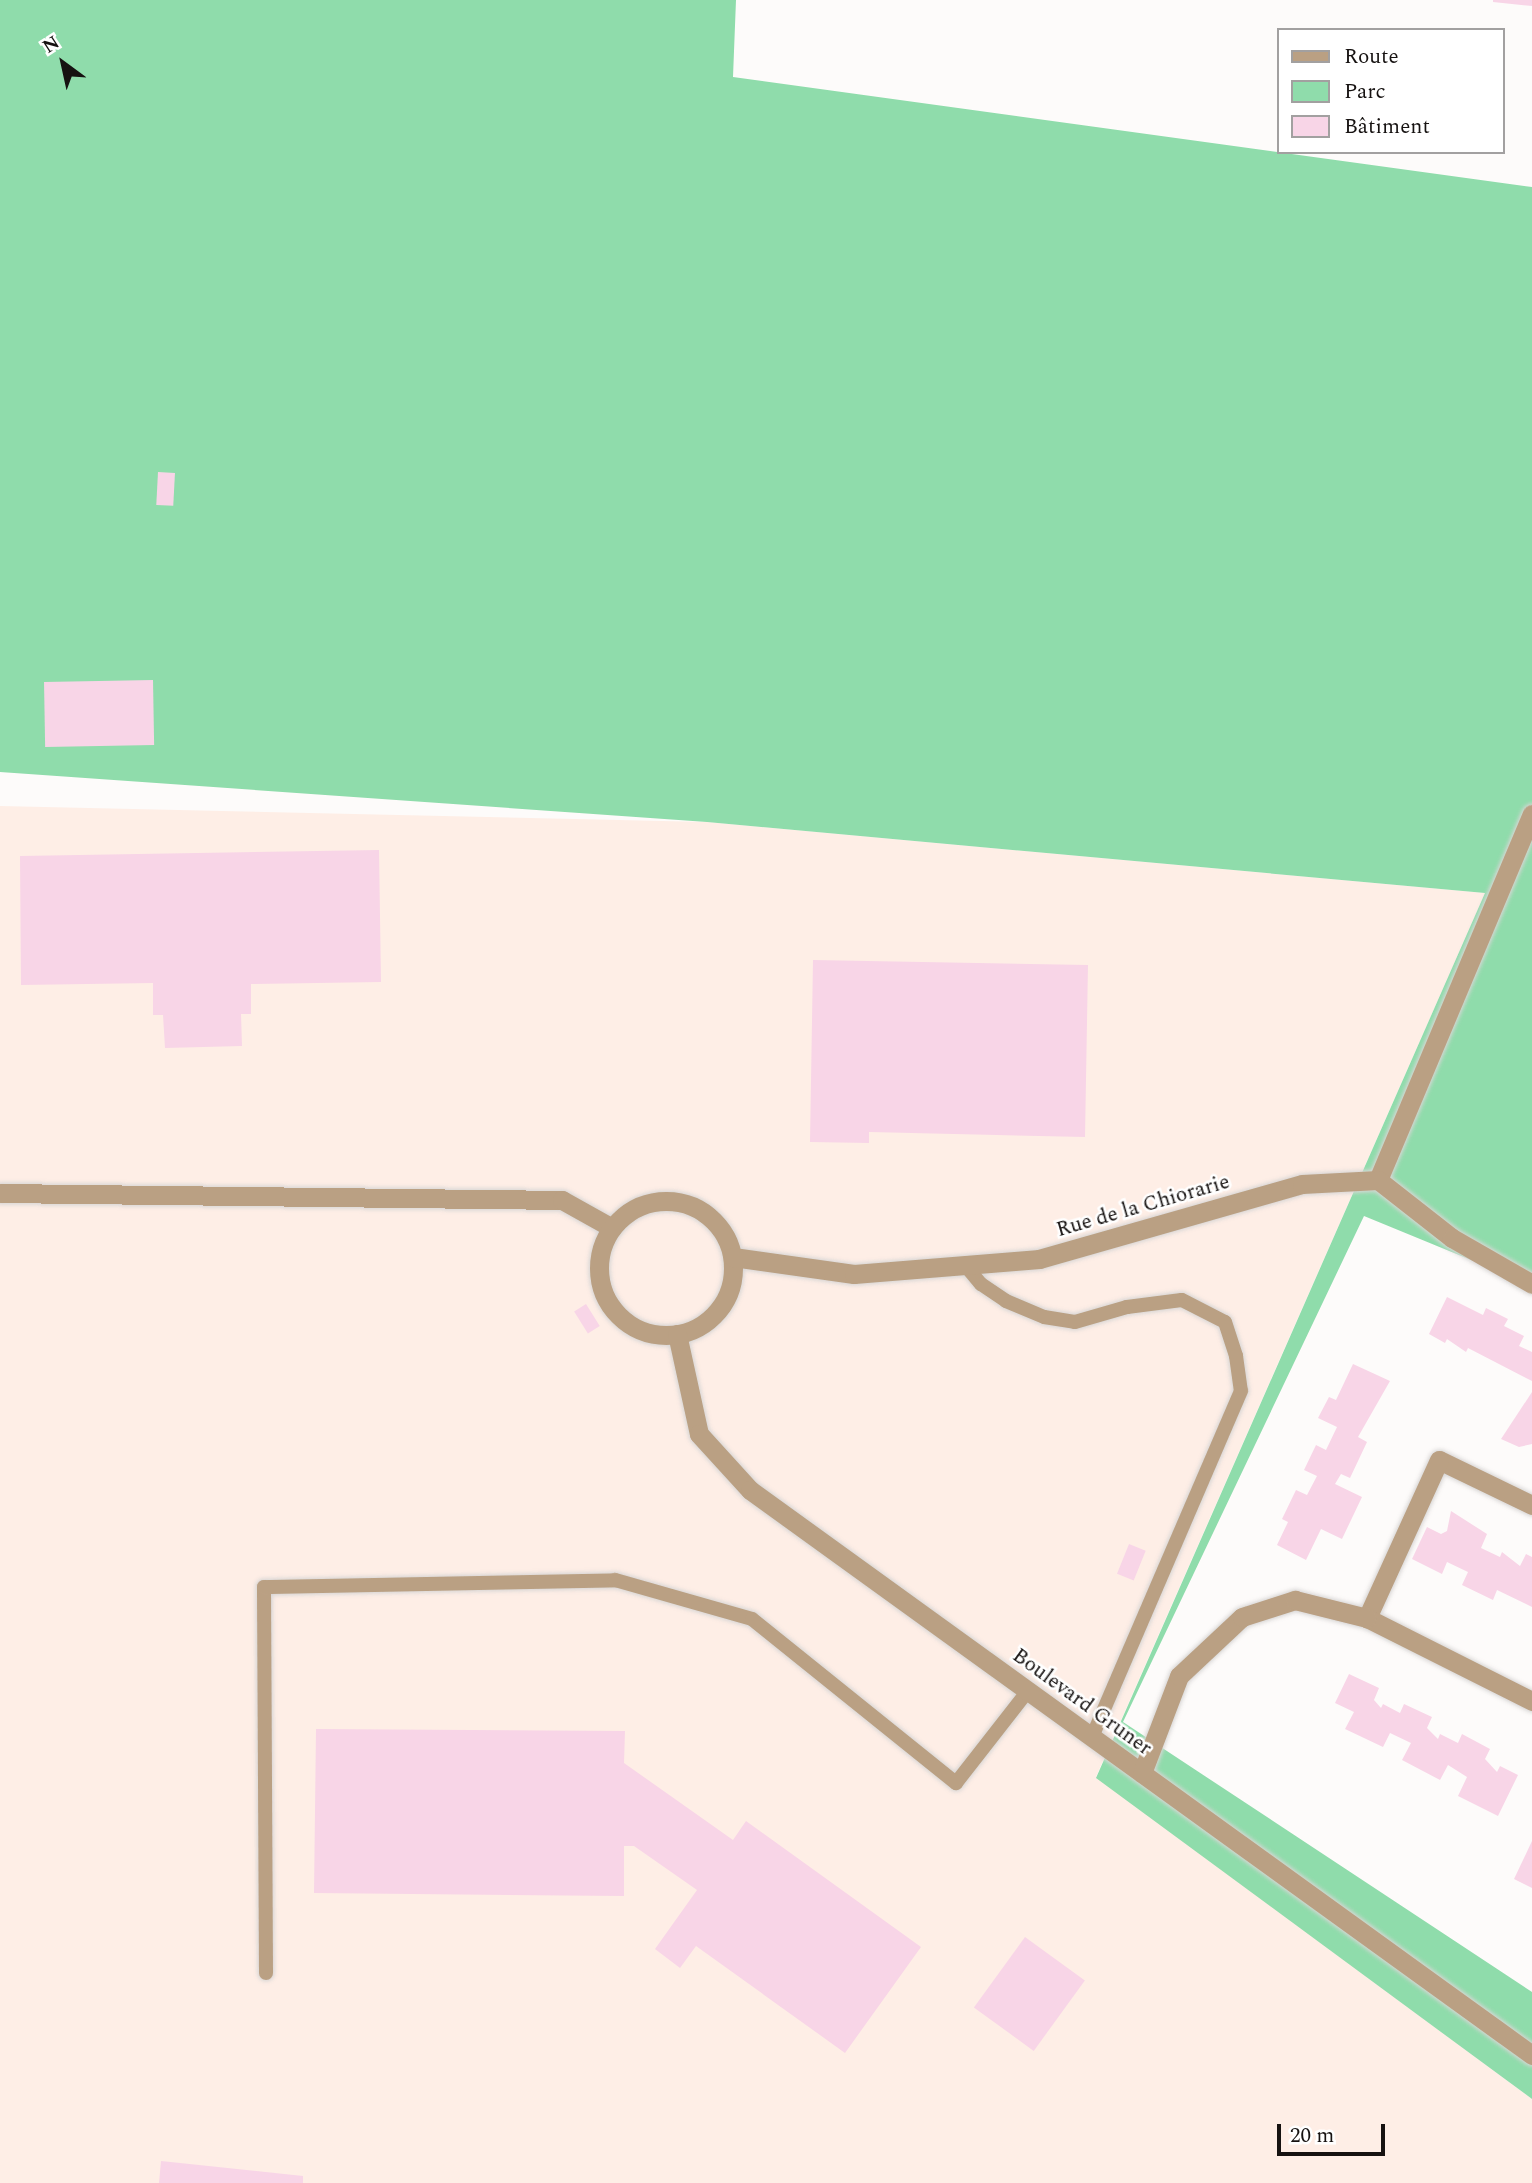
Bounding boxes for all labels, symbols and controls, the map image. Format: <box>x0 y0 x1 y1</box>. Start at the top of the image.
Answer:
north arrow <box>28 28 98 98</box>
legend <box>1276 28 1504 154</box>
text: N <box>37 29 66 61</box>
text: Route <box>1344 41 1399 73</box>
text: Parc <box>1344 76 1386 108</box>
text: Bâtiment <box>1344 111 1430 143</box>
street label: Rue de la Chiorarie <box>1053 1169 1233 1243</box>
street label: Boulevard Gruner <box>1007 1643 1157 1761</box>
scale bar <box>1280 2110 1388 2154</box>
text: 20 m <box>1290 2120 1334 2152</box>

